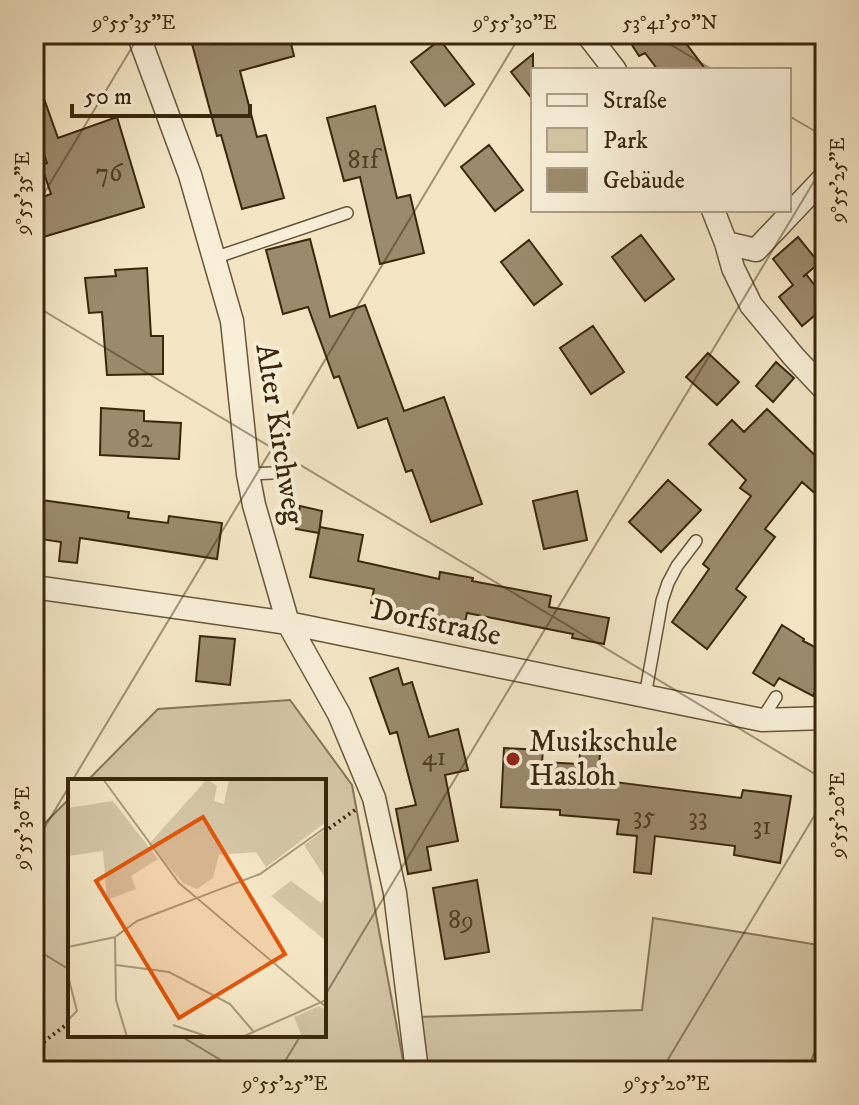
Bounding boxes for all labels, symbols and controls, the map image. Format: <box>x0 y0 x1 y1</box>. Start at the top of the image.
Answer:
text: 9°55'35"E <box>92 11 175 36</box>
text: 9°55'30"E <box>472 11 557 36</box>
text: 53°41'50"N <box>623 11 717 36</box>
scale bar <box>72 68 250 118</box>
legend <box>531 68 791 212</box>
text: 50 m <box>84 82 132 112</box>
text: Straße <box>603 86 667 116</box>
text: Park <box>603 126 648 156</box>
text: 9°55'25"E <box>826 137 851 224</box>
house number: 81f <box>348 144 382 177</box>
text: 9°55'35"E <box>11 152 36 235</box>
house number: 76 <box>95 157 124 190</box>
text: Gebäude <box>603 166 685 196</box>
street label: Alter Kirchweg <box>246 341 312 527</box>
house number: 82 <box>127 423 153 456</box>
street label: Dorfstraße <box>368 591 504 655</box>
place label: Musikschule Hasloh <box>529 724 677 795</box>
house number: 41 <box>422 741 446 774</box>
marker: Musikschule Hasloh <box>504 750 522 768</box>
text: 9°55'20"E <box>826 772 851 859</box>
inset map <box>68 779 326 1037</box>
text: 9°55'30"E <box>11 786 36 871</box>
house number: 35 <box>633 800 655 833</box>
house number: 33 <box>688 801 708 834</box>
house number: 31 <box>752 810 772 843</box>
house number: 89 <box>448 904 474 937</box>
text: 9°55'25"E <box>241 1072 328 1097</box>
text: 9°55'20"E <box>623 1072 710 1097</box>

